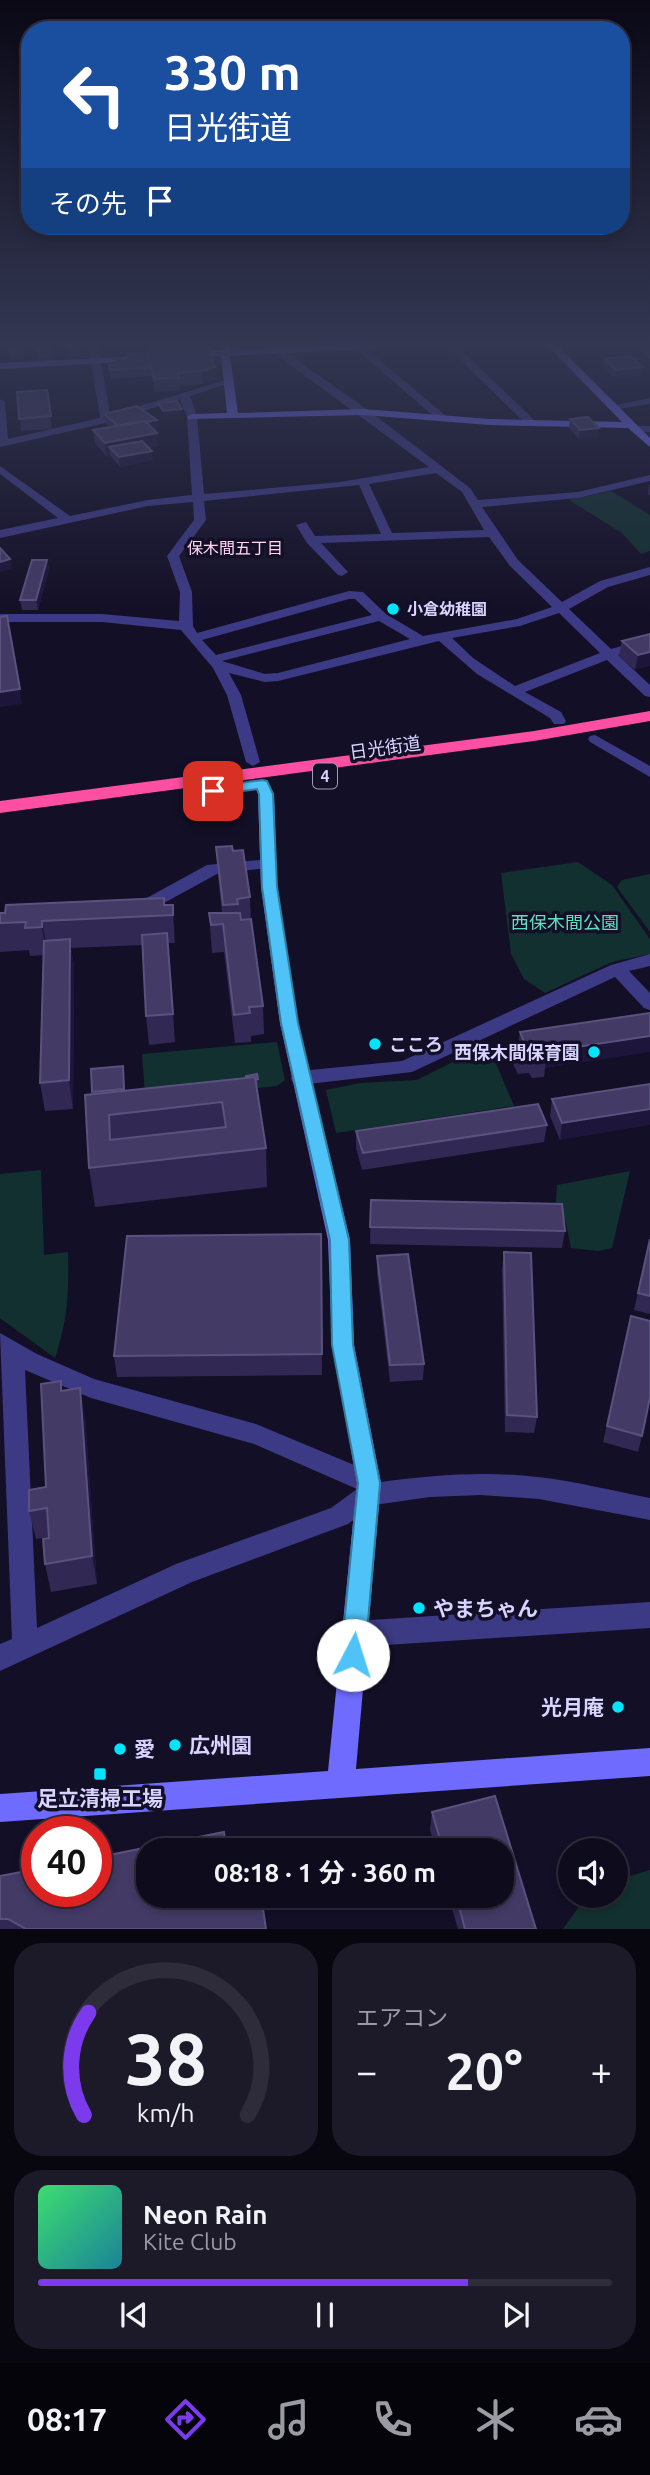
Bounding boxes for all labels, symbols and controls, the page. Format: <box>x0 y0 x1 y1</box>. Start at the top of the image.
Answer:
text: 330 m <box>164 44 301 99</box>
icon: left <box>49 49 140 140</box>
text: 日光街道 <box>164 109 292 145</box>
icon: arrive <box>141 182 179 220</box>
text: その先 <box>49 189 127 218</box>
district label: 保木間五丁目 <box>187 539 283 557</box>
place label: 小倉幼稚園 <box>407 600 487 618</box>
marker: 小倉幼稚園 <box>385 601 401 617</box>
street label: 日光街道 <box>348 732 422 762</box>
pin <box>183 761 243 821</box>
road number: 4 <box>313 764 337 789</box>
icon: arrive <box>194 772 232 810</box>
park label: 西保木間公園 <box>511 912 619 932</box>
place label: こころ <box>389 1034 443 1054</box>
marker: こころ <box>367 1036 383 1052</box>
place label: 西保木間保育園 <box>454 1042 580 1062</box>
marker: 西保木間保育園 <box>586 1044 602 1060</box>
place label: やまちゃん <box>433 1596 538 1620</box>
marker: やまちゃん <box>411 1600 427 1616</box>
position arrow <box>316 1618 390 1692</box>
place label: 光月庵 <box>541 1695 604 1719</box>
marker: 光月庵 <box>610 1699 626 1715</box>
place label: 広州園 <box>189 1733 252 1757</box>
place label: 愛 <box>134 1737 155 1761</box>
marker: 広州園 <box>167 1737 183 1753</box>
marker: 愛 <box>112 1741 128 1757</box>
marker: 足立清掃工場 <box>92 1766 108 1782</box>
place label: 足立清掃工場 <box>37 1786 163 1810</box>
speed limit sign: 40 <box>21 1816 112 1907</box>
map controls <box>558 1838 628 1908</box>
button: sound <box>558 1838 628 1908</box>
text: 08:18 · 1 分 · 360 m <box>214 1858 436 1887</box>
text: エアコン <box>356 2005 448 2030</box>
text: 38 <box>125 2018 207 2100</box>
text: 20° <box>445 2042 523 2100</box>
text: − <box>356 2050 377 2092</box>
text: + <box>591 2050 612 2092</box>
text: km/h <box>137 2099 195 2127</box>
text: Neon Rain <box>143 2200 268 2229</box>
text: Kite Club <box>143 2229 237 2254</box>
icon: previous <box>115 2296 153 2334</box>
icon: pause <box>306 2296 344 2334</box>
icon: next <box>497 2296 535 2334</box>
icon: directions <box>161 2395 210 2444</box>
icon: music <box>264 2395 313 2444</box>
icon: phone <box>368 2395 417 2444</box>
icon: climate <box>471 2395 520 2444</box>
icon: car <box>574 2395 623 2444</box>
text: 08:17 <box>27 2401 107 2437</box>

